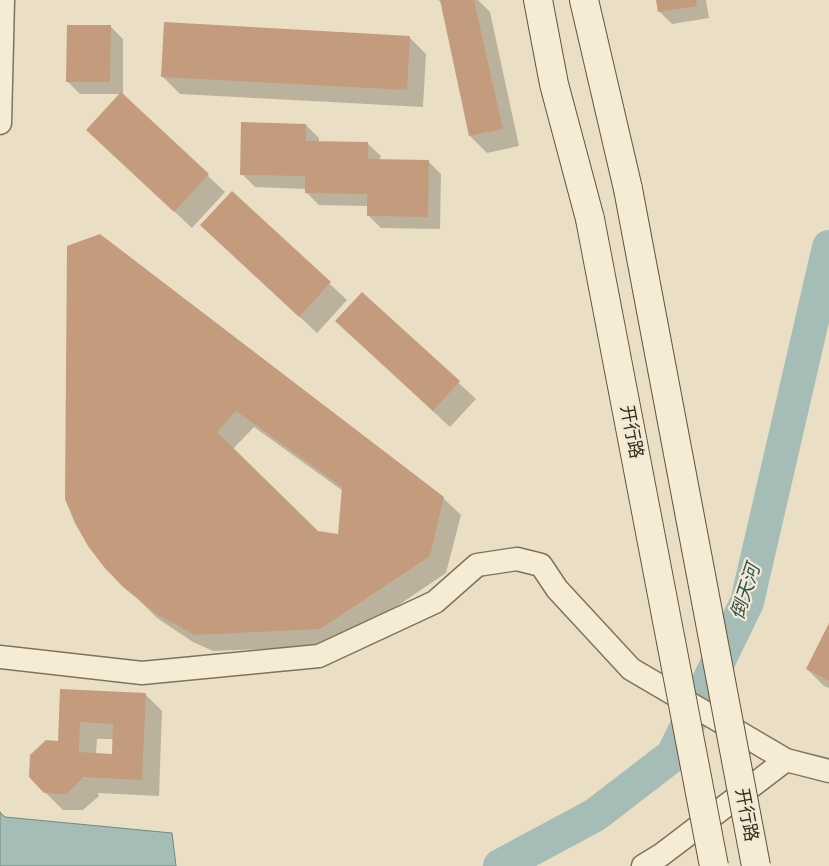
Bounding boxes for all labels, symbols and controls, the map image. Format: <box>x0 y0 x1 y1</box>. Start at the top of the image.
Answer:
street label: 开行路 <box>615 403 647 461</box>
water label: 倒天河 <box>726 561 766 623</box>
street label: 开行路 <box>730 786 762 844</box>

